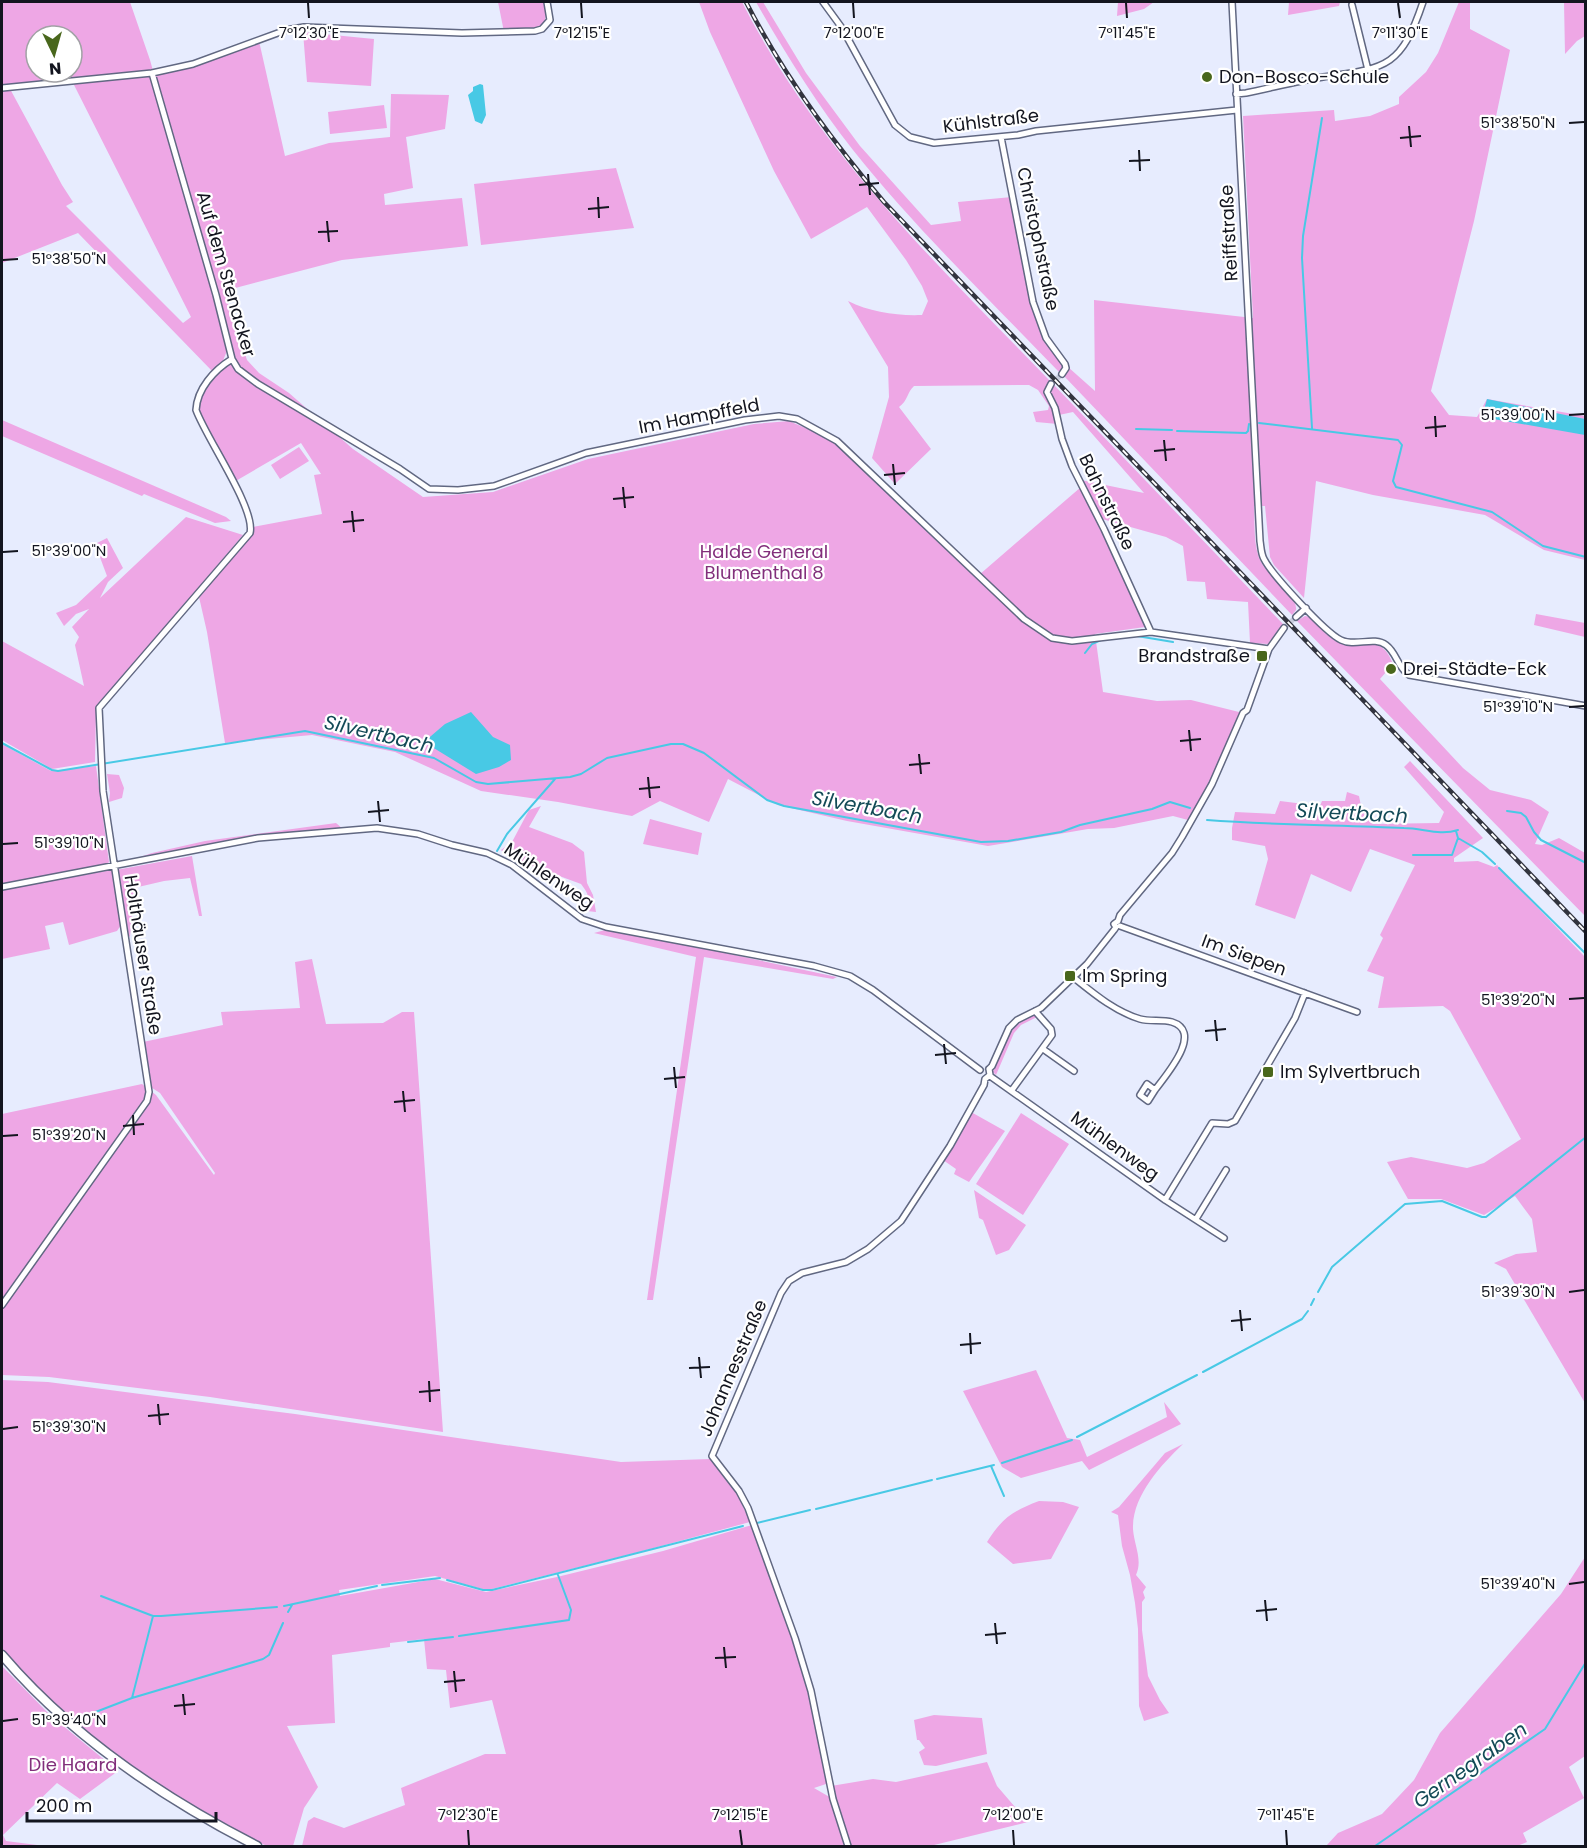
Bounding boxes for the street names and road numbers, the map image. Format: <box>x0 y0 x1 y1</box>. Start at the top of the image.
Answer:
street label: Kühlstraße <box>942 102 1040 139</box>
street label: Christophstraße <box>1011 165 1066 313</box>
street label: Reiffstraße <box>1213 184 1244 282</box>
street label: Auf dem Stenacker <box>191 188 262 360</box>
street label: Im Hampffeld <box>636 392 762 439</box>
street label: Bahnstraße <box>1073 449 1142 554</box>
street label: Mühlenweg <box>499 836 599 915</box>
street label: Holthäuser Straße <box>119 873 168 1037</box>
street label: Im Siepen <box>1198 928 1290 981</box>
street label: Mühlenweg <box>1066 1105 1165 1186</box>
street label: Johannesstraße <box>692 1295 773 1440</box>

